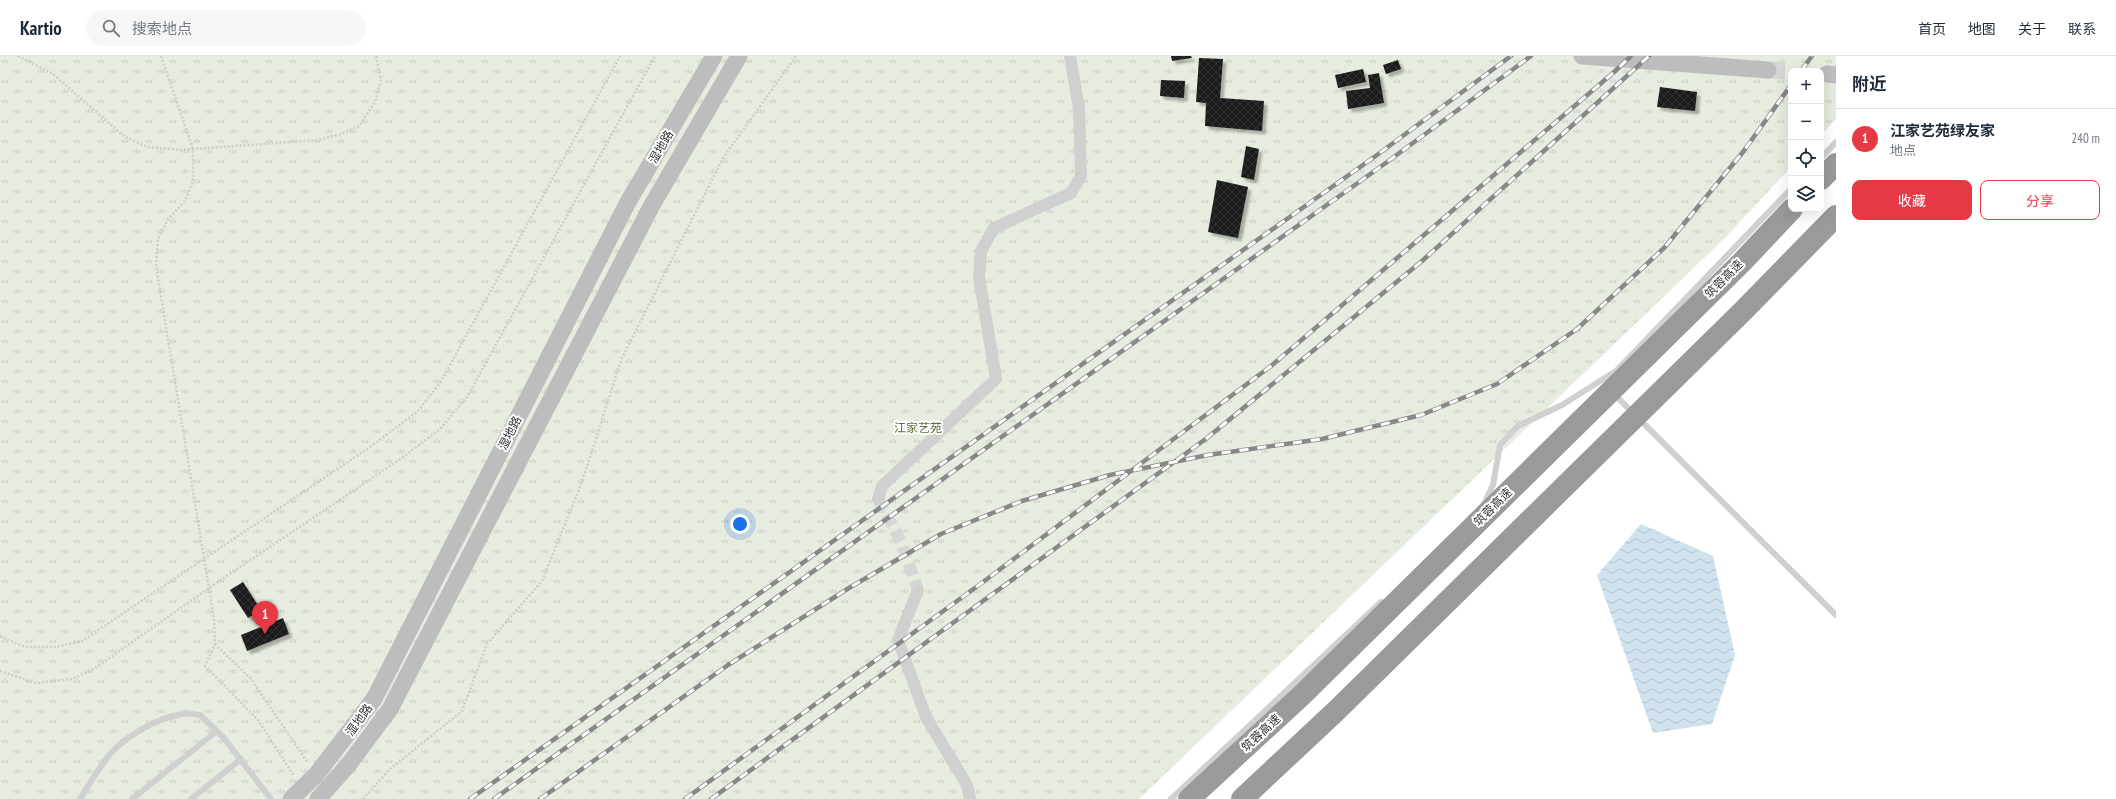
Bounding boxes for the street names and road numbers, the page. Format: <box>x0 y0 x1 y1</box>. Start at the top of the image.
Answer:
street label: 湿地路 <box>645 127 676 166</box>
street label: 筑蓉高速 <box>1701 256 1746 301</box>
street label: 湿地路 <box>495 413 524 452</box>
street label: 筑蓉高速 <box>1470 484 1515 529</box>
street label: 湿地路 <box>342 701 375 739</box>
street label: 筑蓉高速 <box>1238 711 1283 754</box>

